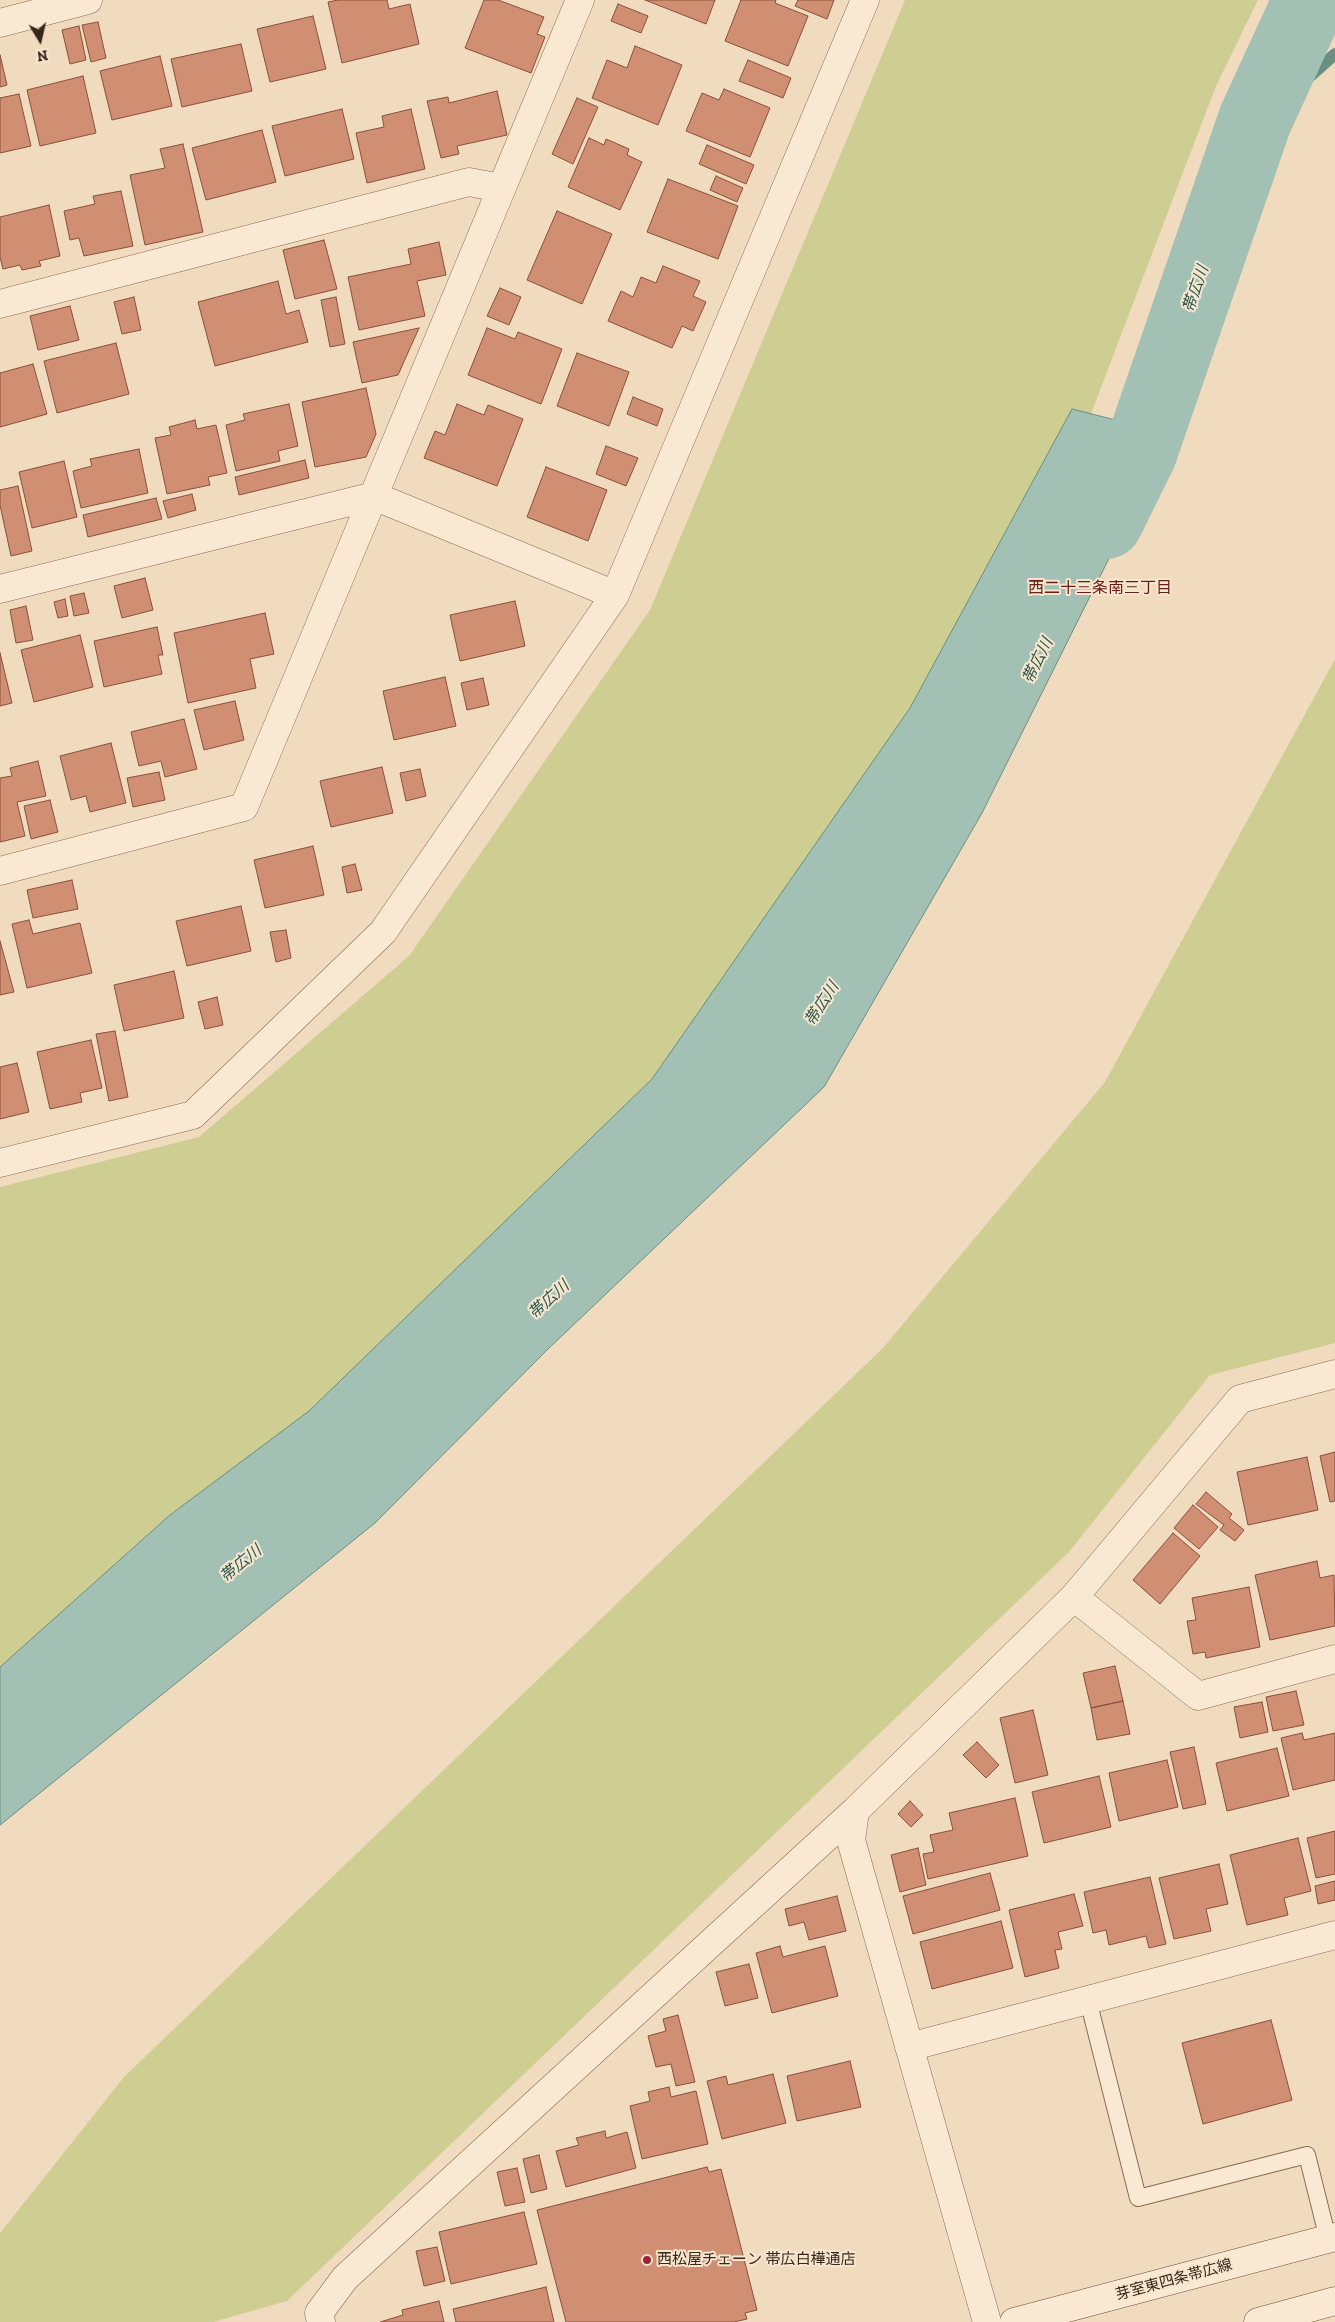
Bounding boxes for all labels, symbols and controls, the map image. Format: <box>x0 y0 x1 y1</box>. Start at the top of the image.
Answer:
north arrow <box>15 15 65 65</box>
text: N <box>36 46 49 65</box>
water label: 帯広川 <box>1179 263 1213 315</box>
district label: 西二十三条南三丁目 <box>1028 578 1172 598</box>
water label: 帯広川 <box>1019 635 1057 687</box>
water label: 帯広川 <box>801 979 843 1029</box>
water label: 帯広川 <box>525 1277 573 1323</box>
water label: 帯広川 <box>216 1541 266 1587</box>
place label: 西松屋チェーン 帯広白樺通店 <box>657 2251 855 2269</box>
marker: 西松屋チェーン 帯広白樺通店 <box>641 2254 653 2266</box>
street label: 芽室東四条帯広線 <box>1114 2256 1234 2304</box>

